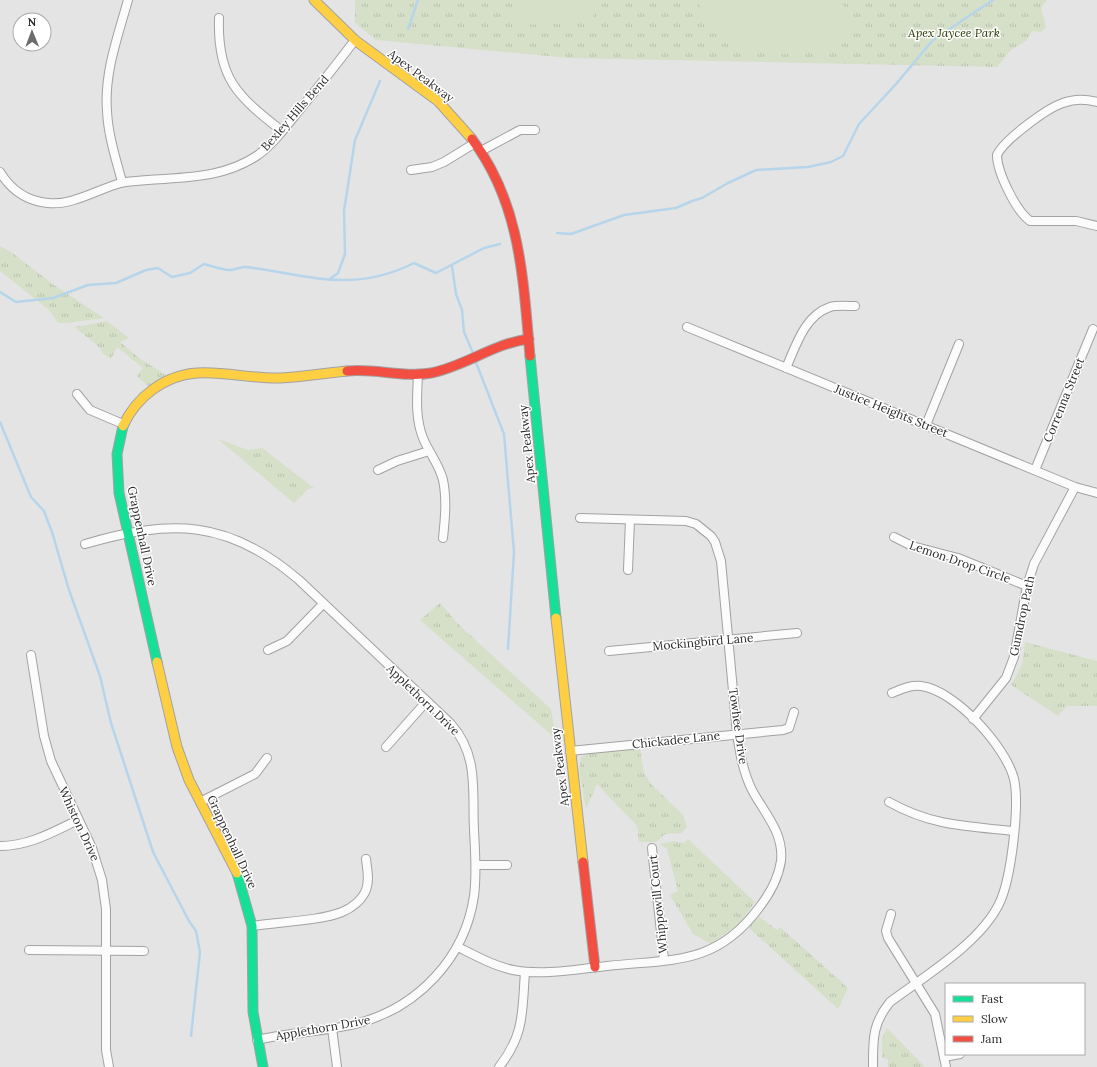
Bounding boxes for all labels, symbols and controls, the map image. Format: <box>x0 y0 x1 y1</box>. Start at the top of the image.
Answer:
north arrow <box>12 12 52 52</box>
text: N <box>27 15 37 29</box>
park label: Apex Jaycee Park <box>907 25 1000 40</box>
street label: Apex Peakway <box>385 45 458 106</box>
street label: Bexley Hills Bend <box>258 72 332 154</box>
street label: Correnna Street <box>1040 355 1088 444</box>
street label: Justice Heights Street <box>831 380 951 440</box>
street label: Apex Peakway <box>515 403 538 485</box>
street label: Grappenhall Drive <box>125 485 160 588</box>
street label: Lemon Drop Circle <box>908 537 1013 586</box>
street label: Gumdrop Path <box>1006 574 1037 657</box>
street label: Mockingbird Lane <box>652 630 755 653</box>
street label: Applethorn Drive <box>383 660 463 739</box>
street label: Towhee Drive <box>726 687 751 766</box>
street label: Apex Peakway <box>547 726 572 808</box>
street label: Chickadee Lane <box>631 727 721 752</box>
street label: Whiston Drive <box>56 784 103 864</box>
street label: Grappenhall Drive <box>204 793 261 891</box>
street label: Whippowill Court <box>645 854 670 954</box>
legend <box>945 983 1085 1055</box>
text: Fast <box>981 991 1004 1006</box>
text: Slow <box>981 1011 1008 1026</box>
street label: Applethorn Drive <box>273 1012 372 1043</box>
text: Jam <box>980 1031 1002 1046</box>

